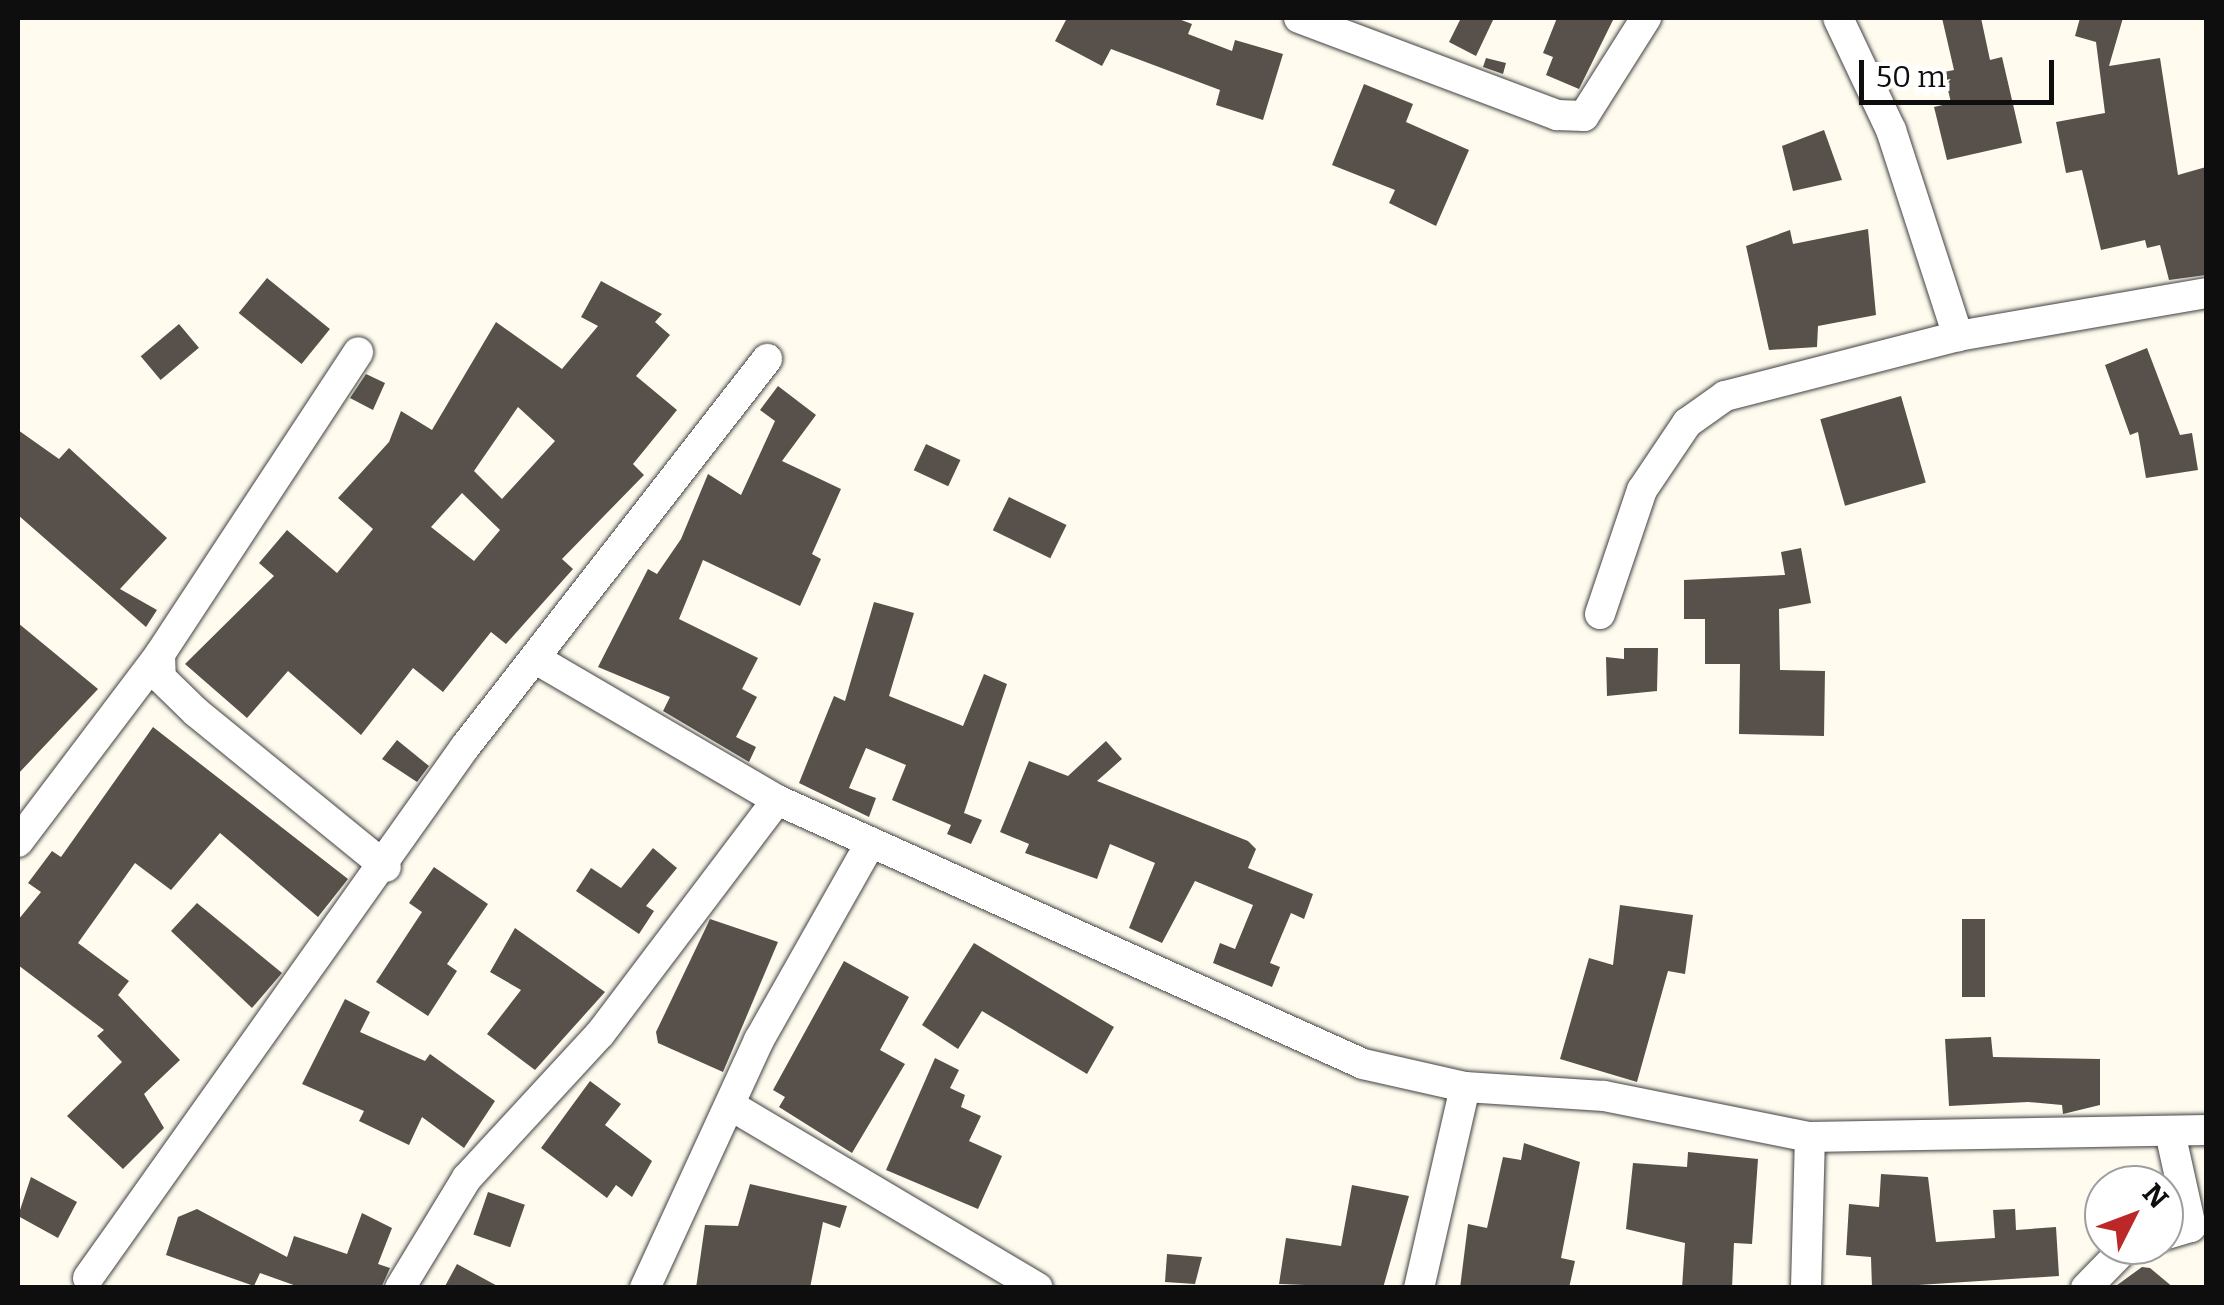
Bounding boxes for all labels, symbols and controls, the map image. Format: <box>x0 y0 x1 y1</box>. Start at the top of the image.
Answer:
scale bar <box>1864 40 2059 102</box>
text: 50 m <box>1876 59 1946 95</box>
north arrow <box>2084 1165 2184 1265</box>
text: N <box>2136 1177 2175 1215</box>

